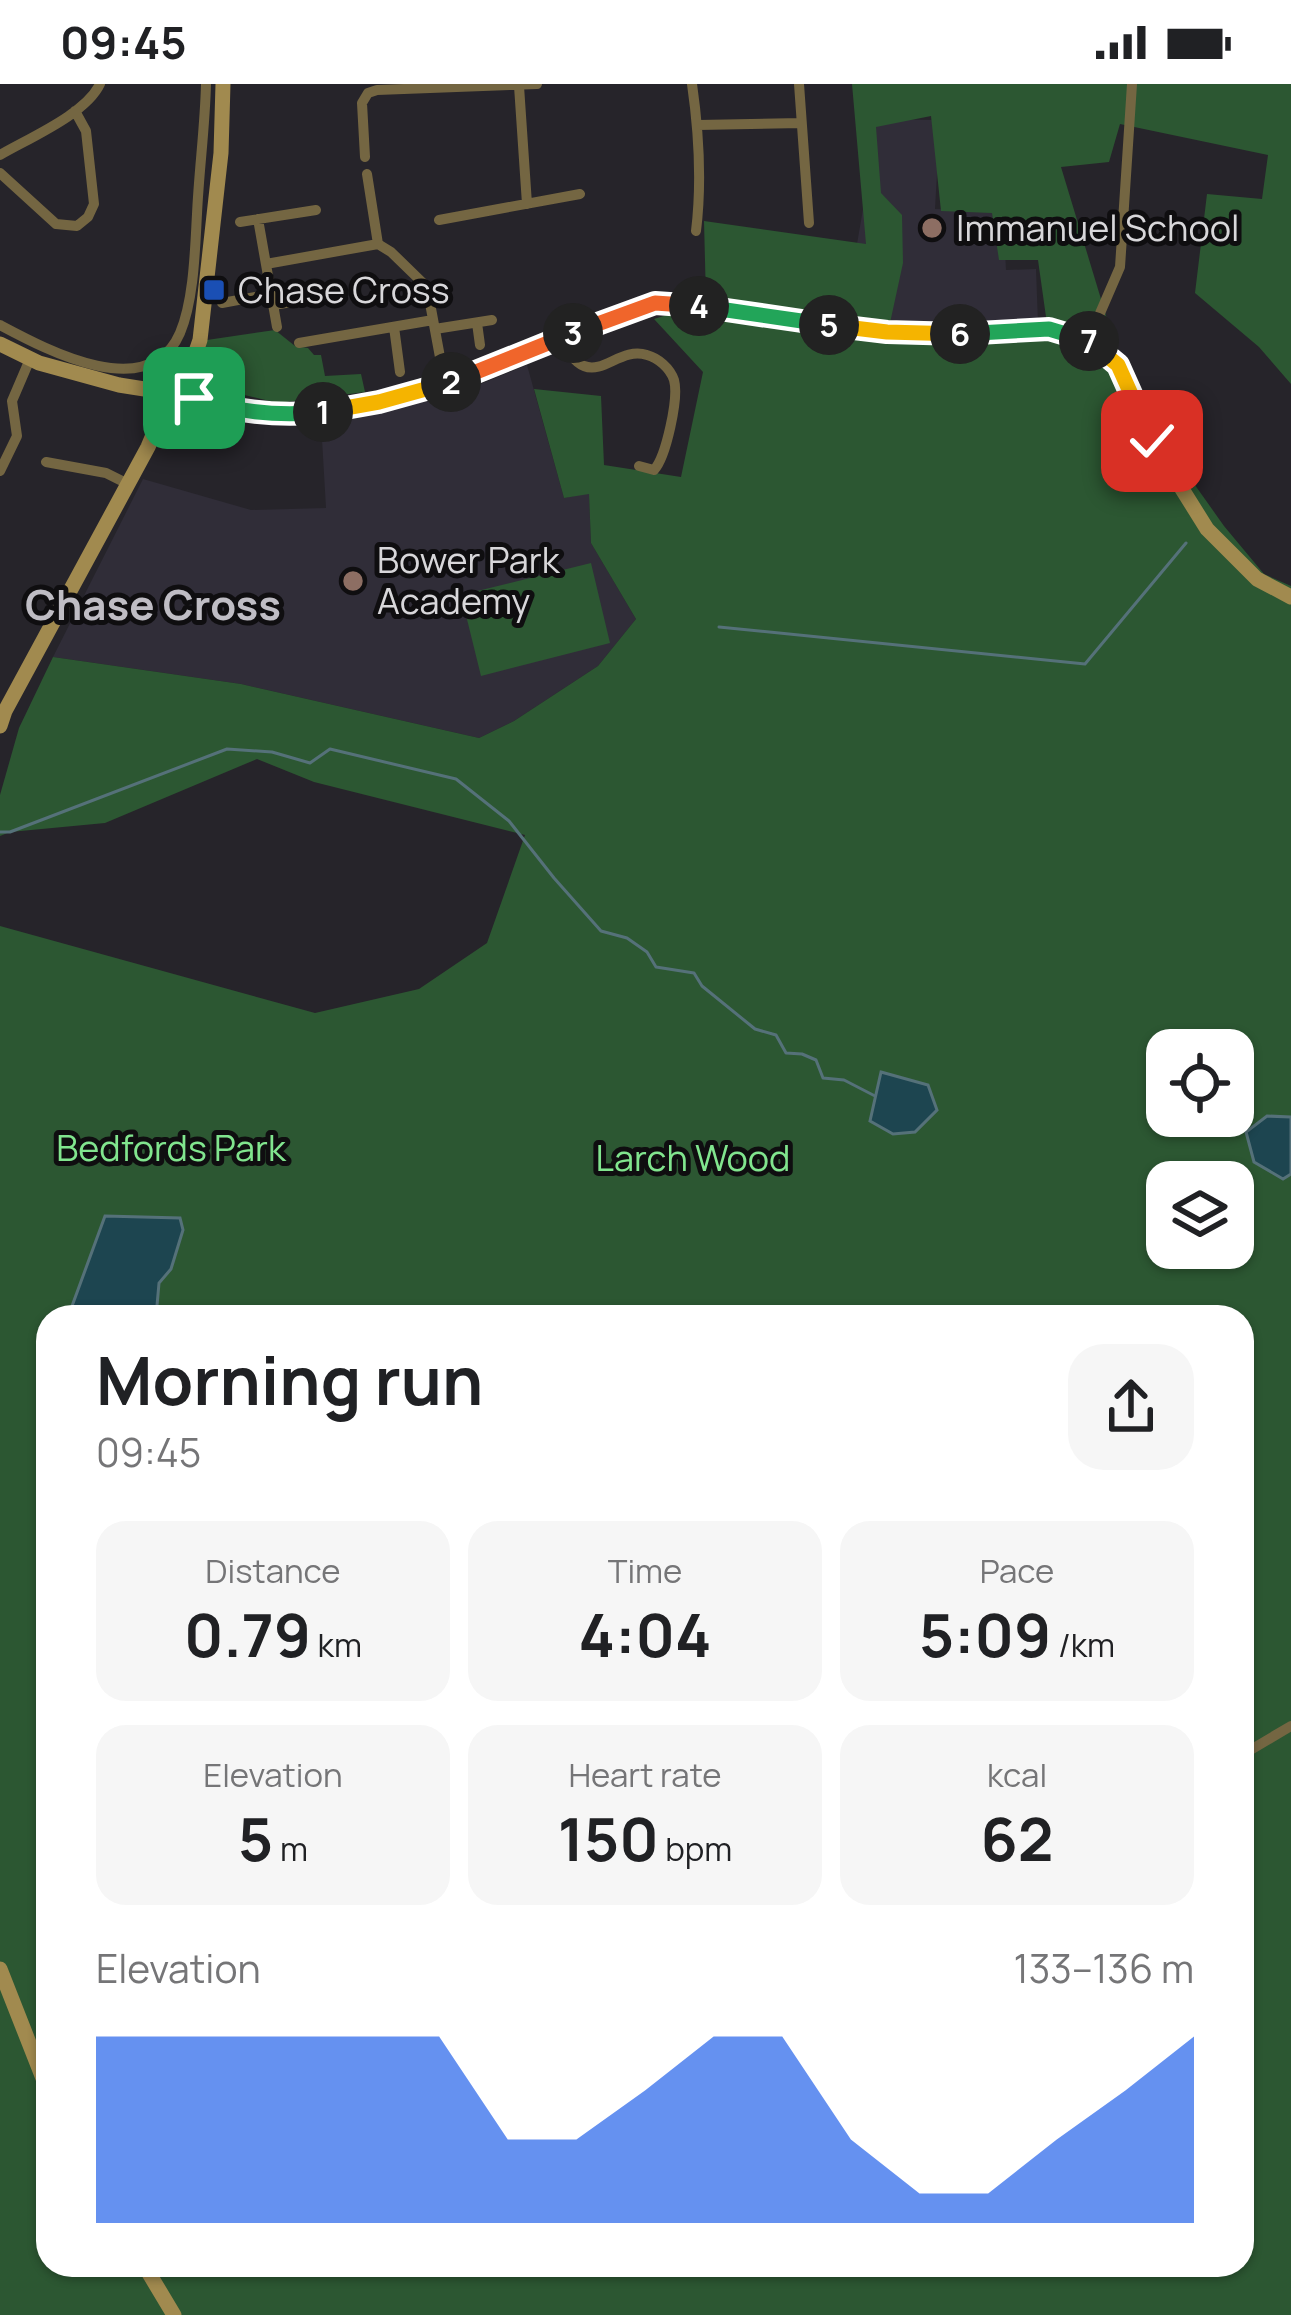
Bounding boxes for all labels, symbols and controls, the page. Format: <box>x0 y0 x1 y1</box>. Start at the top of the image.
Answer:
text: 09:45 <box>60 11 187 73</box>
place label: Immanuel School <box>956 203 1239 252</box>
marker: Immanuel School <box>919 215 945 241</box>
place label: Chase Cross <box>238 265 450 314</box>
pin: 4 <box>669 276 729 336</box>
marker: Chase Cross <box>201 277 227 303</box>
text: 4 <box>689 283 709 328</box>
pin: 5 <box>799 295 859 355</box>
text: 5 <box>819 302 839 347</box>
pin: 3 <box>543 303 603 363</box>
pin: 6 <box>930 304 990 364</box>
text: 3 <box>563 310 583 355</box>
text: 6 <box>950 311 970 356</box>
pin: 7 <box>1059 311 1119 371</box>
text: 7 <box>1080 318 1098 363</box>
pin <box>143 347 245 449</box>
pin: 2 <box>421 352 481 412</box>
text: 2 <box>441 359 461 404</box>
icon: arrive <box>161 365 227 431</box>
pin: 1 <box>293 382 353 442</box>
text: 1 <box>316 389 330 434</box>
pin <box>1101 390 1203 492</box>
icon: check <box>1119 408 1185 474</box>
place label: Bower Park Academy <box>377 535 561 625</box>
marker: Bower Park Academy <box>340 568 366 594</box>
district label: Chase Cross <box>25 575 281 633</box>
map controls <box>1146 1029 1254 1269</box>
button: locate <box>1146 1029 1254 1137</box>
park label: Bedfords Park <box>56 1123 287 1172</box>
park label: Larch Wood <box>596 1133 790 1182</box>
button: layers <box>1146 1161 1254 1269</box>
text: Morning run <box>96 1335 483 1425</box>
button: share <box>1068 1344 1194 1470</box>
text: 09:45 <box>96 1425 201 1479</box>
text: Distance <box>205 1548 341 1593</box>
text: Time <box>608 1548 682 1593</box>
text: Pace <box>980 1548 1054 1593</box>
text: 0.79 <box>184 1593 311 1675</box>
text: 4:04 <box>578 1593 712 1675</box>
text: 5:09 <box>919 1593 1051 1675</box>
text: km <box>311 1622 362 1667</box>
text: /km <box>1051 1622 1115 1667</box>
text: Elevation <box>203 1752 343 1797</box>
text: Heart rate <box>568 1752 722 1797</box>
text: kcal <box>987 1752 1047 1797</box>
text: 5 <box>238 1797 273 1879</box>
text: 150 <box>558 1797 659 1879</box>
text: 62 <box>980 1797 1054 1879</box>
text: m <box>273 1826 308 1871</box>
text: bpm <box>659 1826 732 1871</box>
text: Elevation <box>96 1941 261 1995</box>
text: 133–136 m <box>1014 1941 1194 1995</box>

